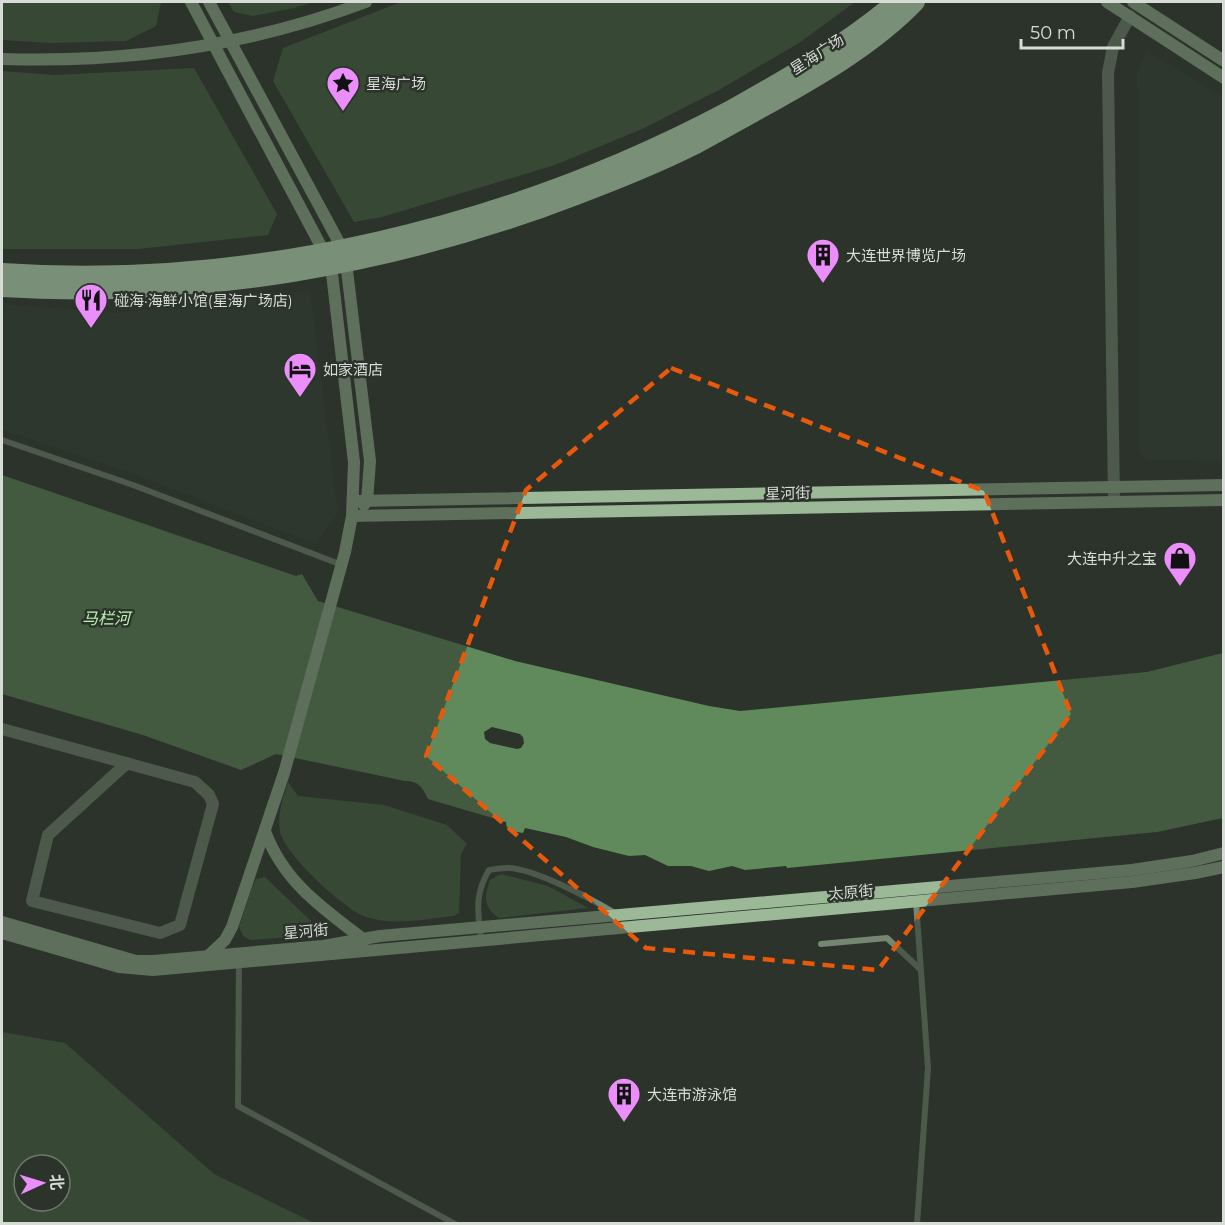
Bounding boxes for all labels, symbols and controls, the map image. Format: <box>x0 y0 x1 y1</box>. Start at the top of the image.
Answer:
scale bar <box>1021 12 1123 50</box>
text: 50 m <box>1030 22 1076 44</box>
street label: 星海广场 <box>787 30 847 78</box>
place icon: 星海广场 <box>325 65 361 112</box>
place label: 星海广场 <box>366 74 426 93</box>
building icon: 大连世界博览广场 <box>805 237 841 284</box>
place label: 大连世界博览广场 <box>846 246 966 265</box>
restaurant icon: 碰海·海鲜小馆(星海广场店) <box>73 282 109 329</box>
place label: 碰海·海鲜小馆(星海广场店) <box>114 291 293 310</box>
hotel icon: 如家酒店 <box>282 351 318 398</box>
place label: 如家酒店 <box>323 360 383 379</box>
street label: 星河街 <box>765 483 811 503</box>
shop icon: 大连中升之宝 <box>1162 540 1198 587</box>
place label: 大连中升之宝 <box>1067 549 1157 568</box>
water label: 马栏河 <box>82 609 133 628</box>
street label: 太原街 <box>828 881 874 903</box>
street label: 星河街 <box>283 920 329 942</box>
building icon: 大连市游泳馆 <box>606 1076 642 1123</box>
place label: 大连市游泳馆 <box>647 1085 737 1104</box>
north arrow <box>12 1153 72 1213</box>
text: 北 <box>46 1173 67 1191</box>

